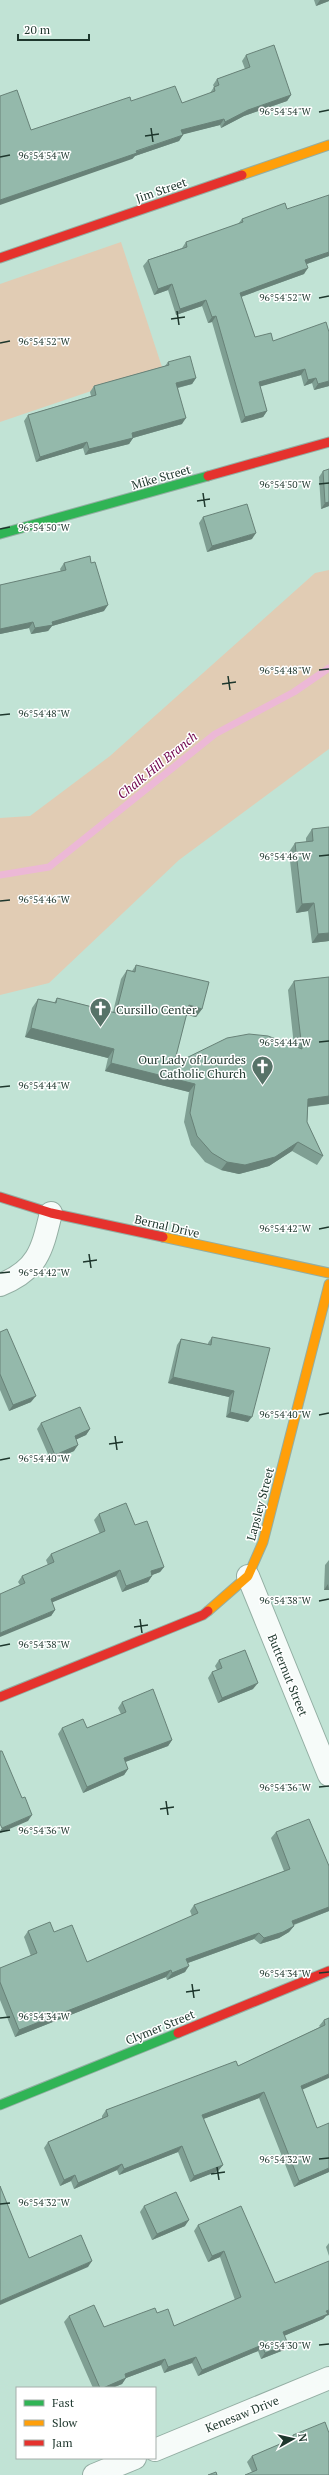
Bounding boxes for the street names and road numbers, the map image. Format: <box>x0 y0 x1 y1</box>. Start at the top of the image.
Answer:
street label: Jim Street <box>134 174 189 206</box>
street label: Mike Street <box>130 461 193 493</box>
street label: Bernal Drive <box>133 1211 201 1241</box>
street label: Lapsley Street <box>243 1465 277 1542</box>
street label: Butternut Street <box>265 1632 311 1719</box>
street label: Clymer Street <box>123 2006 197 2048</box>
street label: Kenesaw Drive <box>203 2392 281 2436</box>

